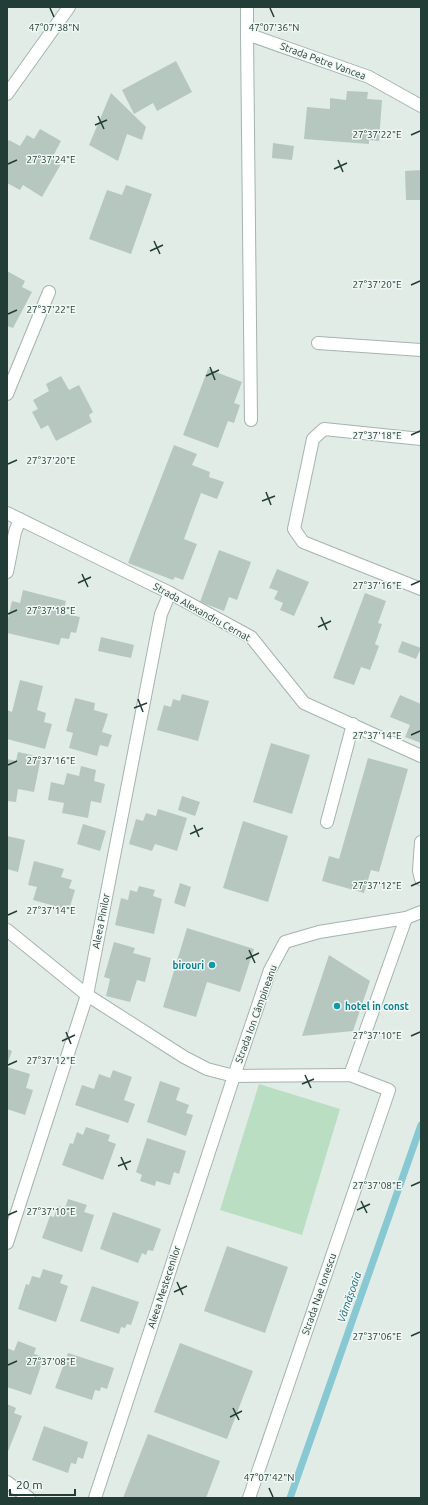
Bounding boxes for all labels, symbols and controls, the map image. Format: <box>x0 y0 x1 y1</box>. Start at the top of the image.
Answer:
text: 47°07'38"N <box>29 22 79 33</box>
text: 47°07'36"N <box>249 22 299 33</box>
street label: Strada Petre Vancea <box>279 40 367 82</box>
text: 27°37'22"E <box>352 129 402 140</box>
text: 27°37'24"E <box>26 154 76 165</box>
text: 27°37'20"E <box>352 279 402 290</box>
text: 27°37'22"E <box>26 304 76 315</box>
text: 27°37'18"E <box>352 430 402 441</box>
text: 27°37'20"E <box>26 455 76 466</box>
text: 27°37'16"E <box>352 580 402 591</box>
street label: Strada Alexandru Cernat <box>151 581 253 643</box>
text: 27°37'18"E <box>26 605 76 616</box>
text: 27°37'14"E <box>352 730 402 741</box>
text: 27°37'16"E <box>26 755 76 766</box>
text: 27°37'12"E <box>352 880 402 891</box>
street label: Aleea Pinilor <box>90 892 112 950</box>
text: 27°37'14"E <box>26 905 76 916</box>
place label: birouri <box>172 960 204 971</box>
marker: birouri <box>207 960 217 970</box>
street label: Strada Ion Câmpineanu <box>233 963 279 1065</box>
marker: hotel in const <box>332 1001 342 1011</box>
place label: hotel in const <box>345 1001 409 1012</box>
text: 27°37'10"E <box>352 1030 402 1041</box>
text: 27°37'12"E <box>26 1055 76 1066</box>
text: 27°37'08"E <box>352 1180 402 1191</box>
text: 27°37'10"E <box>26 1206 76 1217</box>
street label: Aleea Mestecenilor <box>145 1244 183 1330</box>
street label: Strada Nae Ionescu <box>300 1252 338 1336</box>
water label: Vămășoaia <box>335 1270 363 1324</box>
text: 27°37'06"E <box>352 1331 402 1342</box>
text: 27°37'08"E <box>26 1356 76 1367</box>
scale bar <box>10 1471 75 1497</box>
text: 47°07'42"N <box>244 1472 294 1483</box>
text: 20 m <box>16 1478 43 1491</box>

